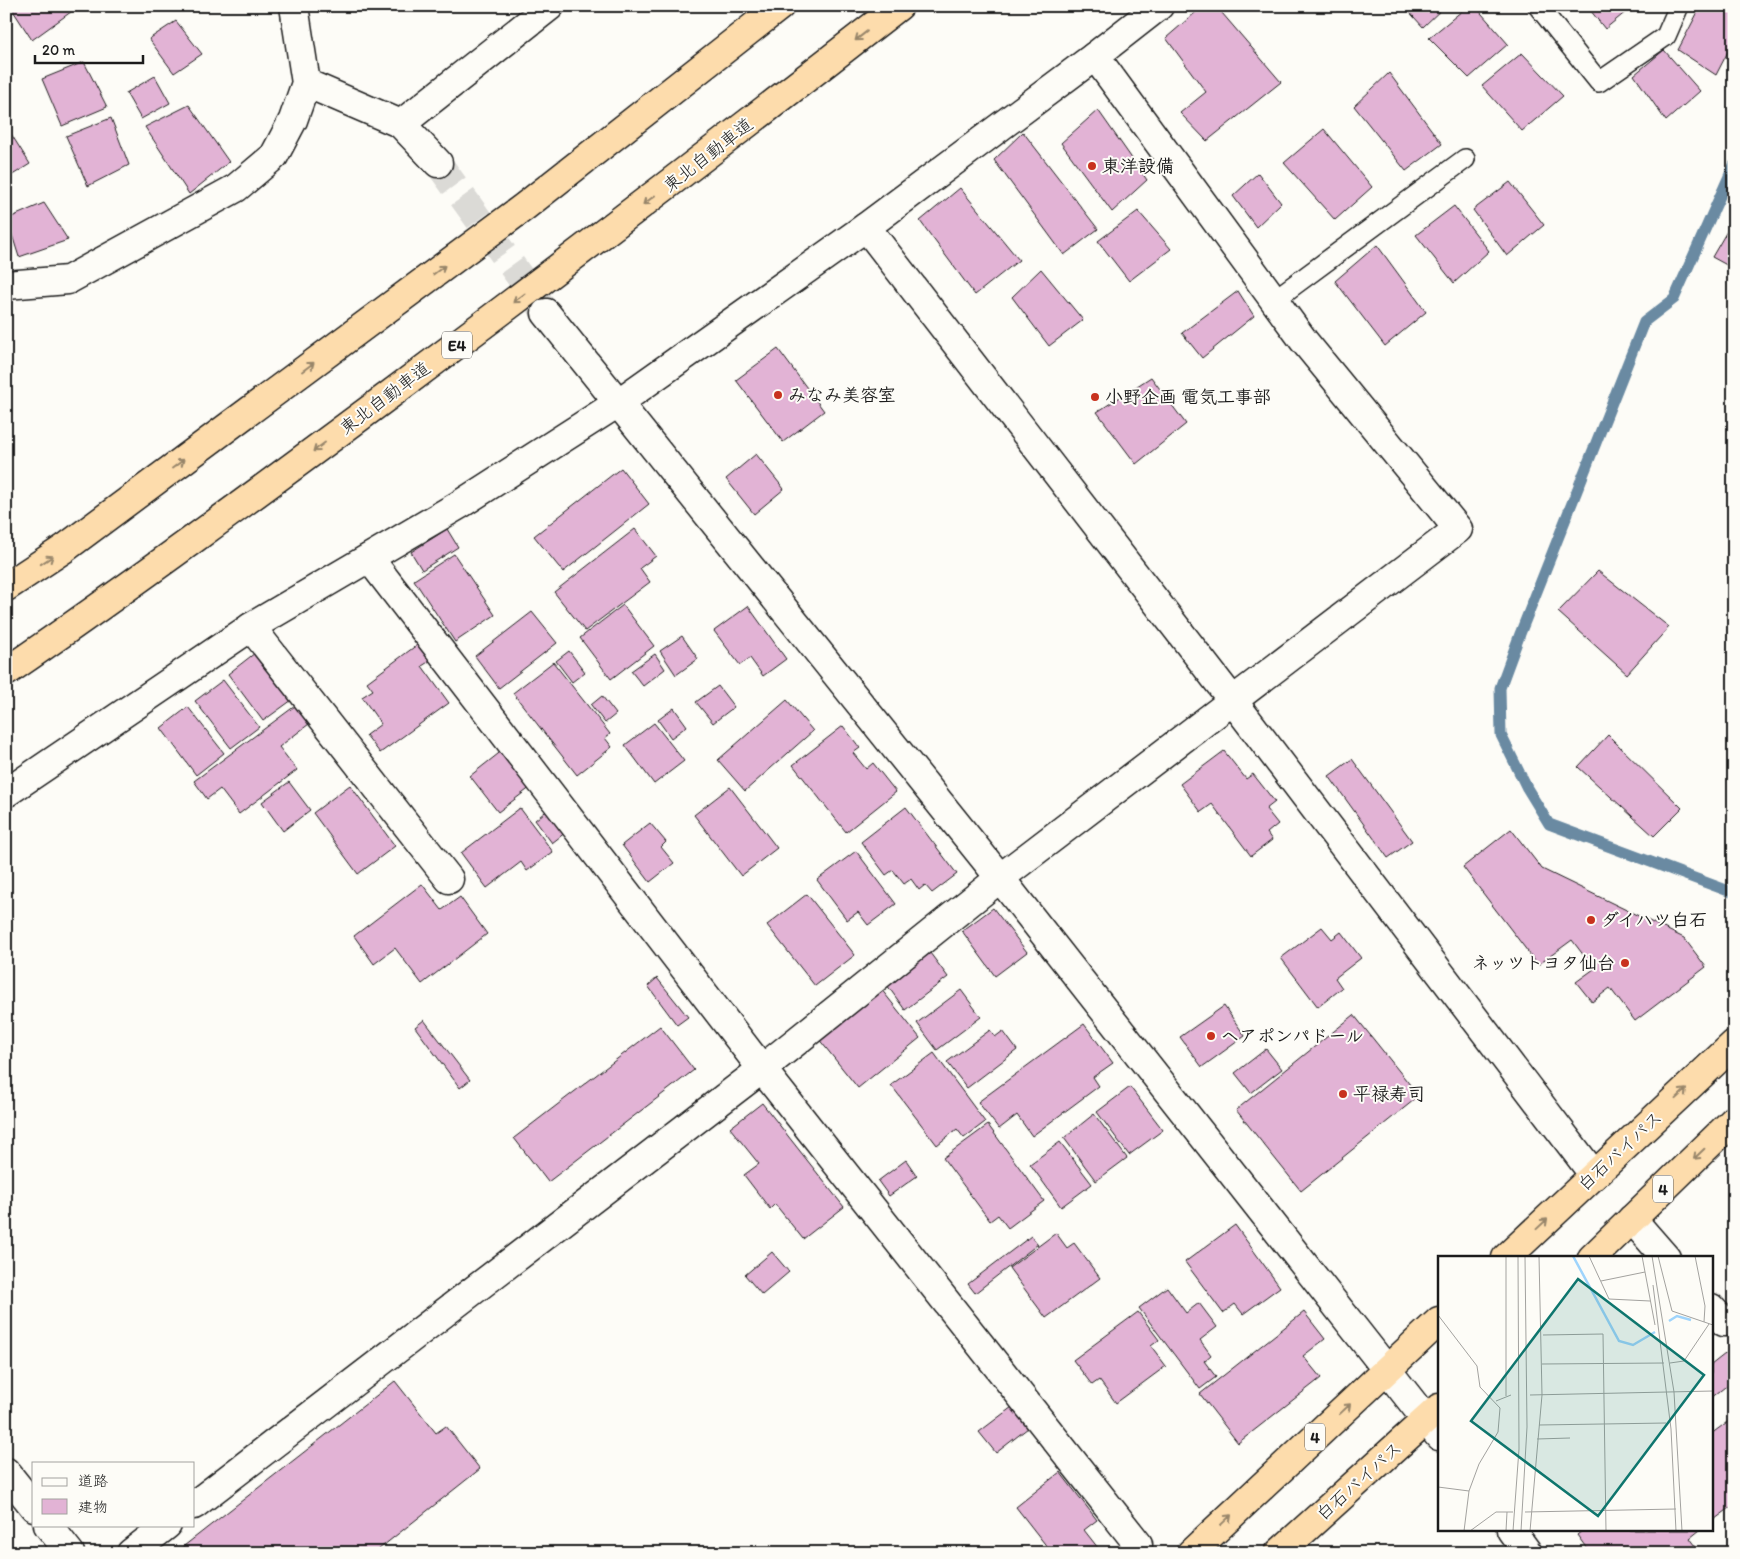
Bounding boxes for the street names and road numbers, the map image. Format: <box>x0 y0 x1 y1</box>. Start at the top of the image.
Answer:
street label: 東北自動車道 <box>659 113 757 197</box>
road number: E4 <box>442 332 472 358</box>
street label: 東北自動車道 <box>335 357 435 439</box>
street label: 白石バイパス <box>1573 1106 1667 1196</box>
road number: 4 <box>1653 1176 1673 1202</box>
road number: 4 <box>1305 1424 1325 1450</box>
street label: 白石バイパス <box>1312 1437 1406 1525</box>

